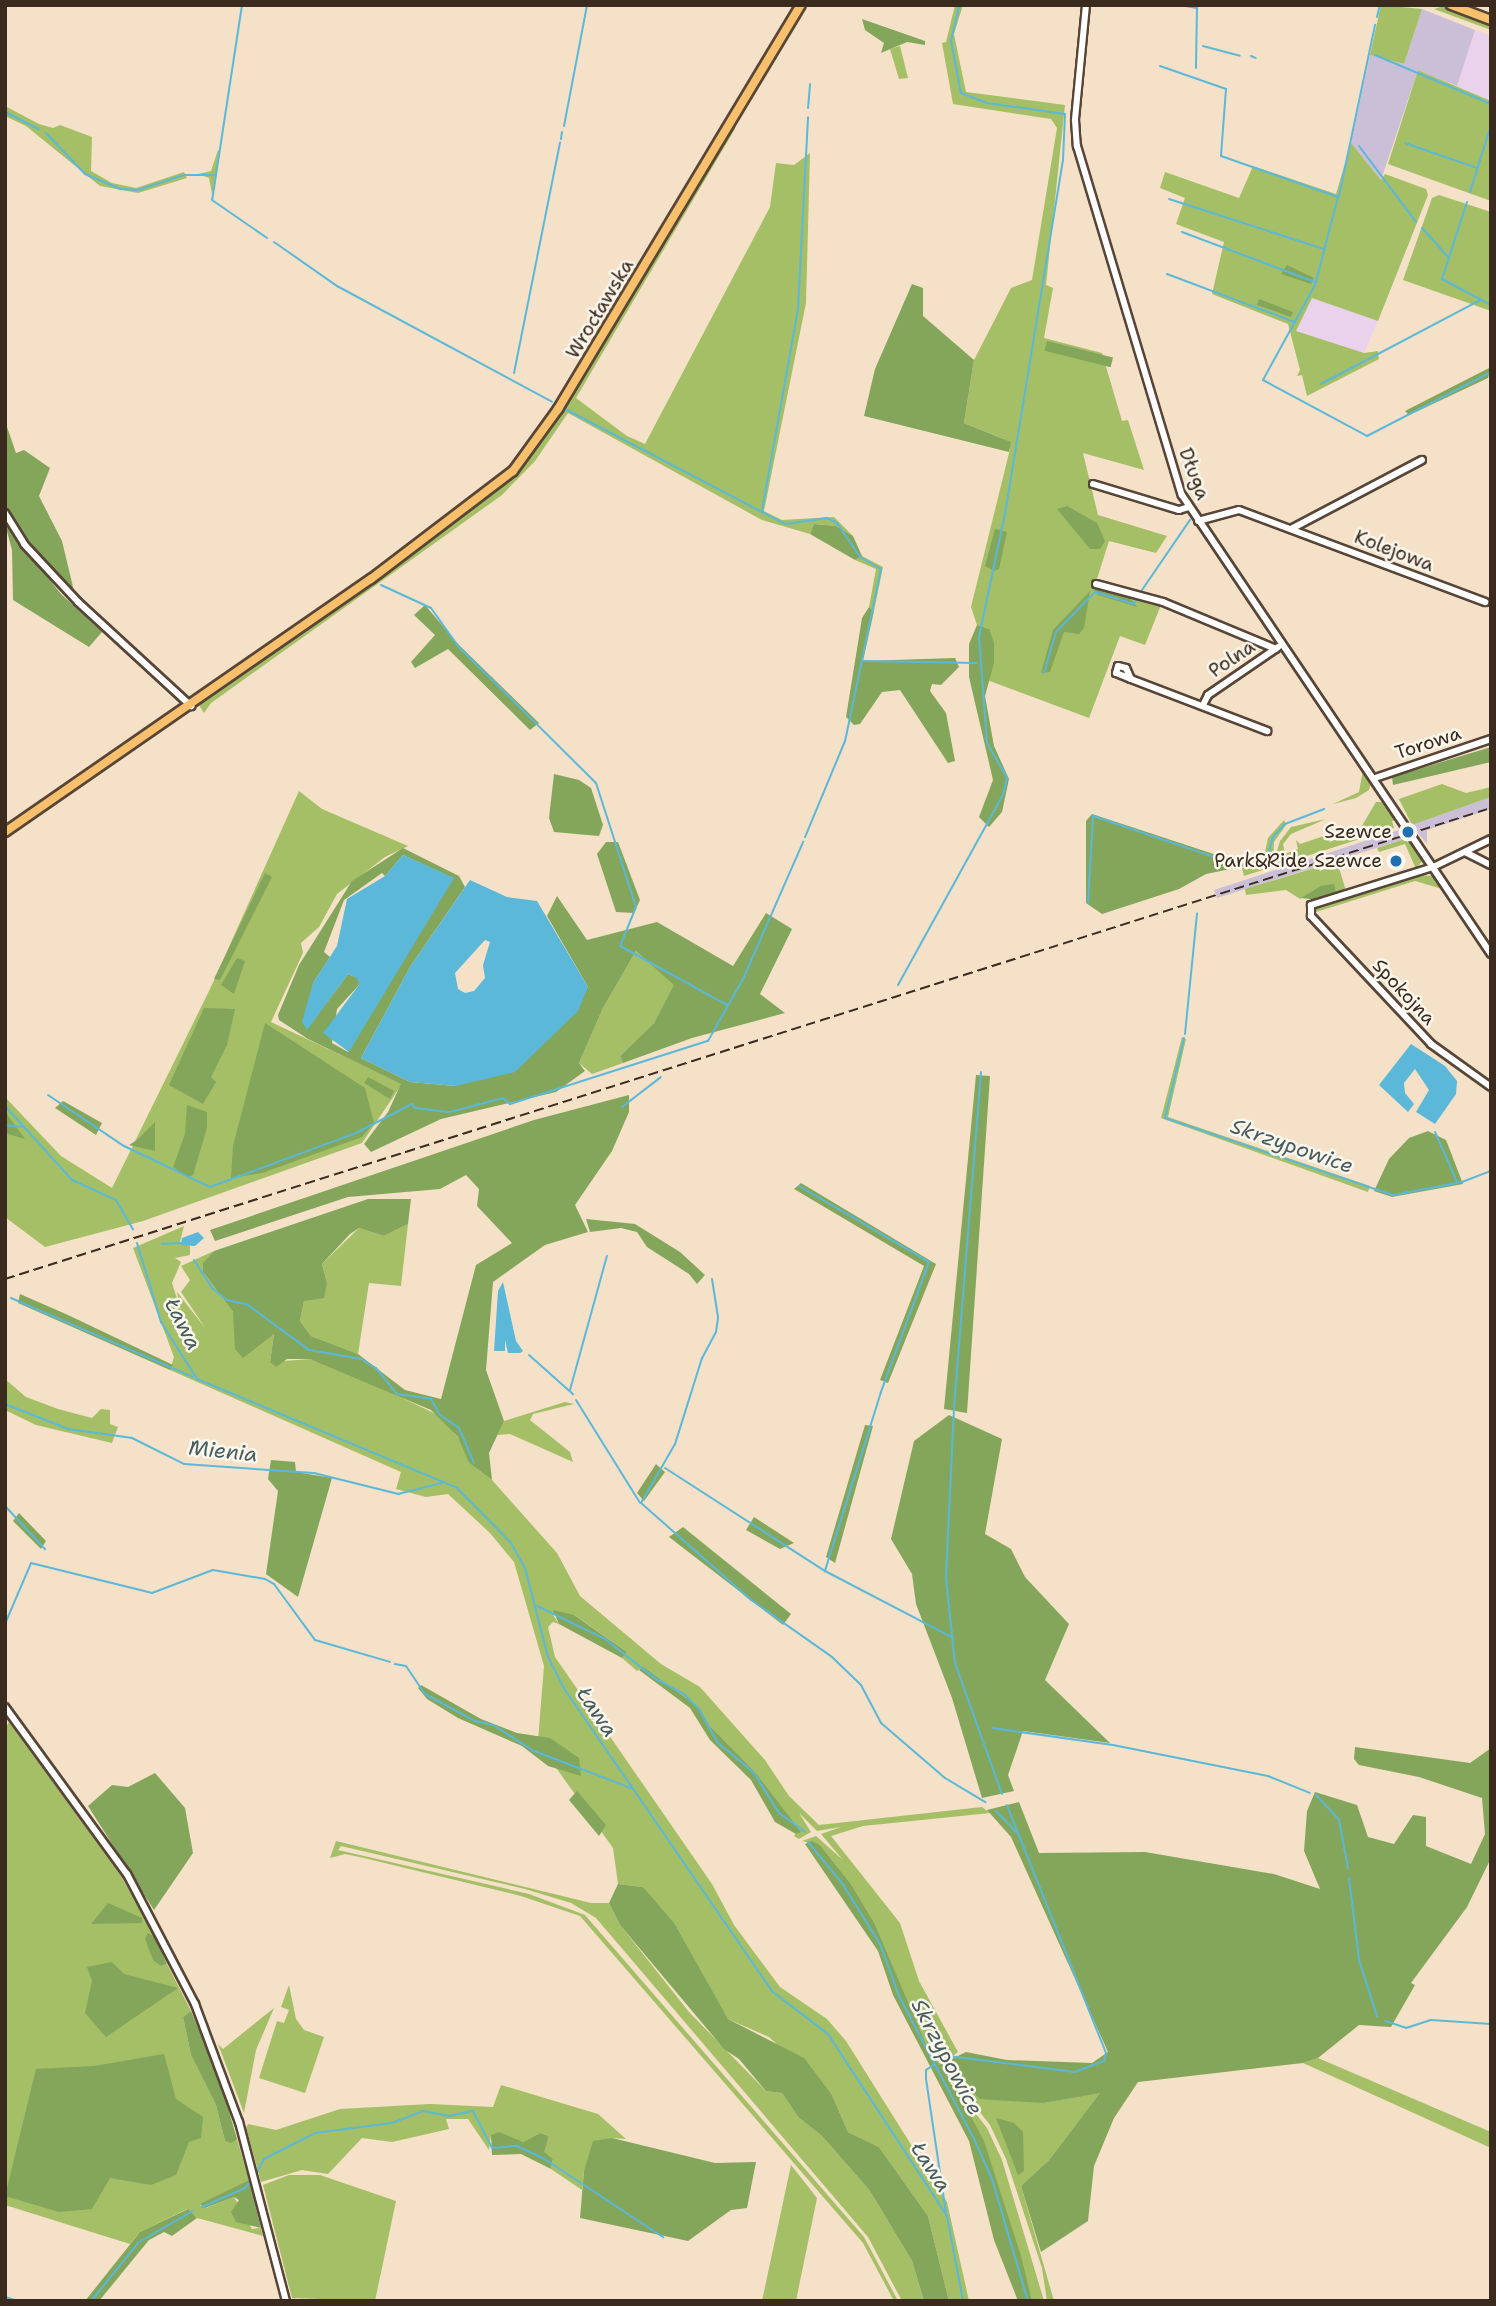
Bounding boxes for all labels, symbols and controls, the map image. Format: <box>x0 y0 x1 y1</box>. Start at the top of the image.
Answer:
street label: Wrocławska <box>561 255 639 363</box>
street label: Długa <box>1174 445 1214 503</box>
street label: Kolejowa <box>1351 525 1437 577</box>
street label: Polna <box>1205 635 1259 683</box>
street label: Torowa <box>1392 722 1464 764</box>
place label: Szewce <box>1324 821 1392 843</box>
marker: Szewce <box>1398 822 1418 842</box>
place label: Park&Ride Szewce <box>1214 850 1382 872</box>
marker: Park&Ride Szewce <box>1388 853 1404 869</box>
street label: Spokojna <box>1368 954 1440 1030</box>
water label: Skrzypowice <box>1227 1113 1357 1179</box>
water label: Ława <box>159 1294 207 1354</box>
water label: Mienia <box>187 1435 259 1467</box>
water label: Ława <box>571 1682 623 1742</box>
water label: Skrzypowice <box>906 1995 988 2119</box>
water label: Ława <box>905 2137 957 2197</box>

